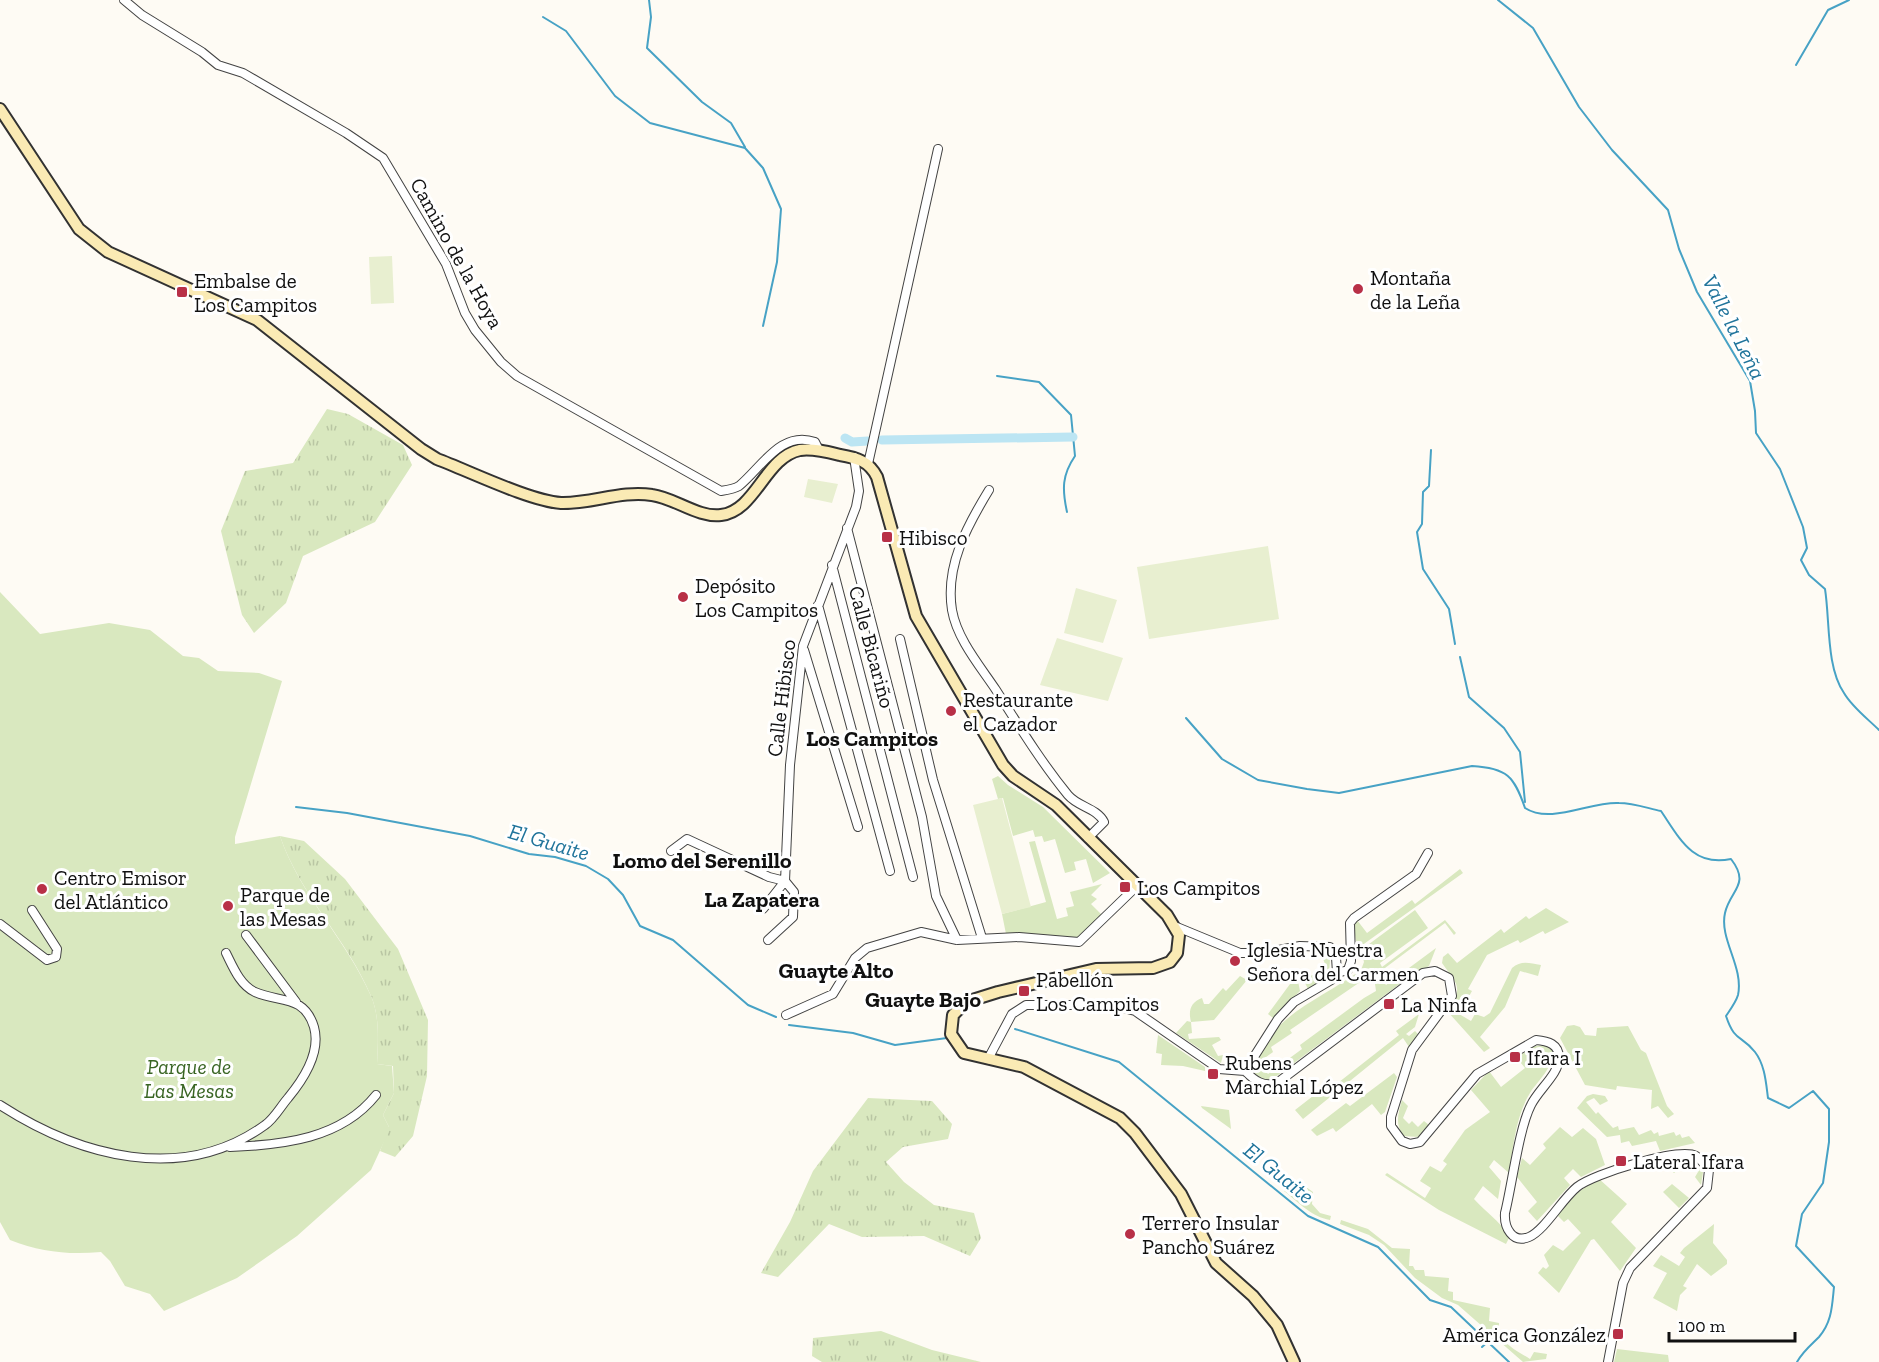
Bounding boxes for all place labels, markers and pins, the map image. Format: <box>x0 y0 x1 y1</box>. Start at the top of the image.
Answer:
place label: Montaña de la Leña <box>1370 265 1460 314</box>
place label: Embalse de Los Campitos <box>194 268 317 317</box>
marker: Montaña de la Leña <box>1351 282 1365 296</box>
marker: Embalse de Los Campitos <box>175 285 189 299</box>
place label: Hibisco <box>899 525 968 550</box>
marker: Hibisco <box>880 530 894 544</box>
place label: Depósito Los Campitos <box>695 573 818 622</box>
marker: Depósito Los Campitos <box>676 590 690 604</box>
place label: Restaurante el Cazador <box>963 687 1073 736</box>
marker: Restaurante el Cazador <box>944 704 958 718</box>
place label: Centro Emisor del Atlántico <box>54 865 187 914</box>
place label: Los Campitos <box>1137 875 1260 900</box>
marker: Los Campitos <box>1118 880 1132 894</box>
marker: Centro Emisor del Atlántico <box>35 882 49 896</box>
place label: Parque de las Mesas <box>240 882 330 931</box>
marker: Parque de las Mesas <box>221 899 235 913</box>
place label: Iglesia Nuestra Señora del Carmen <box>1247 937 1419 986</box>
marker: Iglesia Nuestra Señora del Carmen <box>1228 954 1242 968</box>
place label: Pabellón Los Campitos <box>1036 967 1159 1016</box>
marker: Pabellón Los Campitos <box>1017 984 1031 998</box>
place label: La Ninfa <box>1401 992 1477 1017</box>
marker: La Ninfa <box>1382 997 1396 1011</box>
place label: Ifara I <box>1527 1045 1581 1070</box>
place label: Rubens Marchial López <box>1225 1050 1364 1099</box>
marker: Ifara I <box>1508 1050 1522 1064</box>
marker: Rubens Marchial López <box>1206 1067 1220 1081</box>
place label: Lateral Ifara <box>1633 1149 1744 1174</box>
marker: Lateral Ifara <box>1614 1154 1628 1168</box>
place label: Terrero Insular Pancho Suárez <box>1142 1210 1280 1259</box>
marker: Terrero Insular Pancho Suárez <box>1123 1227 1137 1241</box>
place label: América González <box>1443 1322 1606 1347</box>
marker: América González <box>1611 1327 1625 1341</box>

